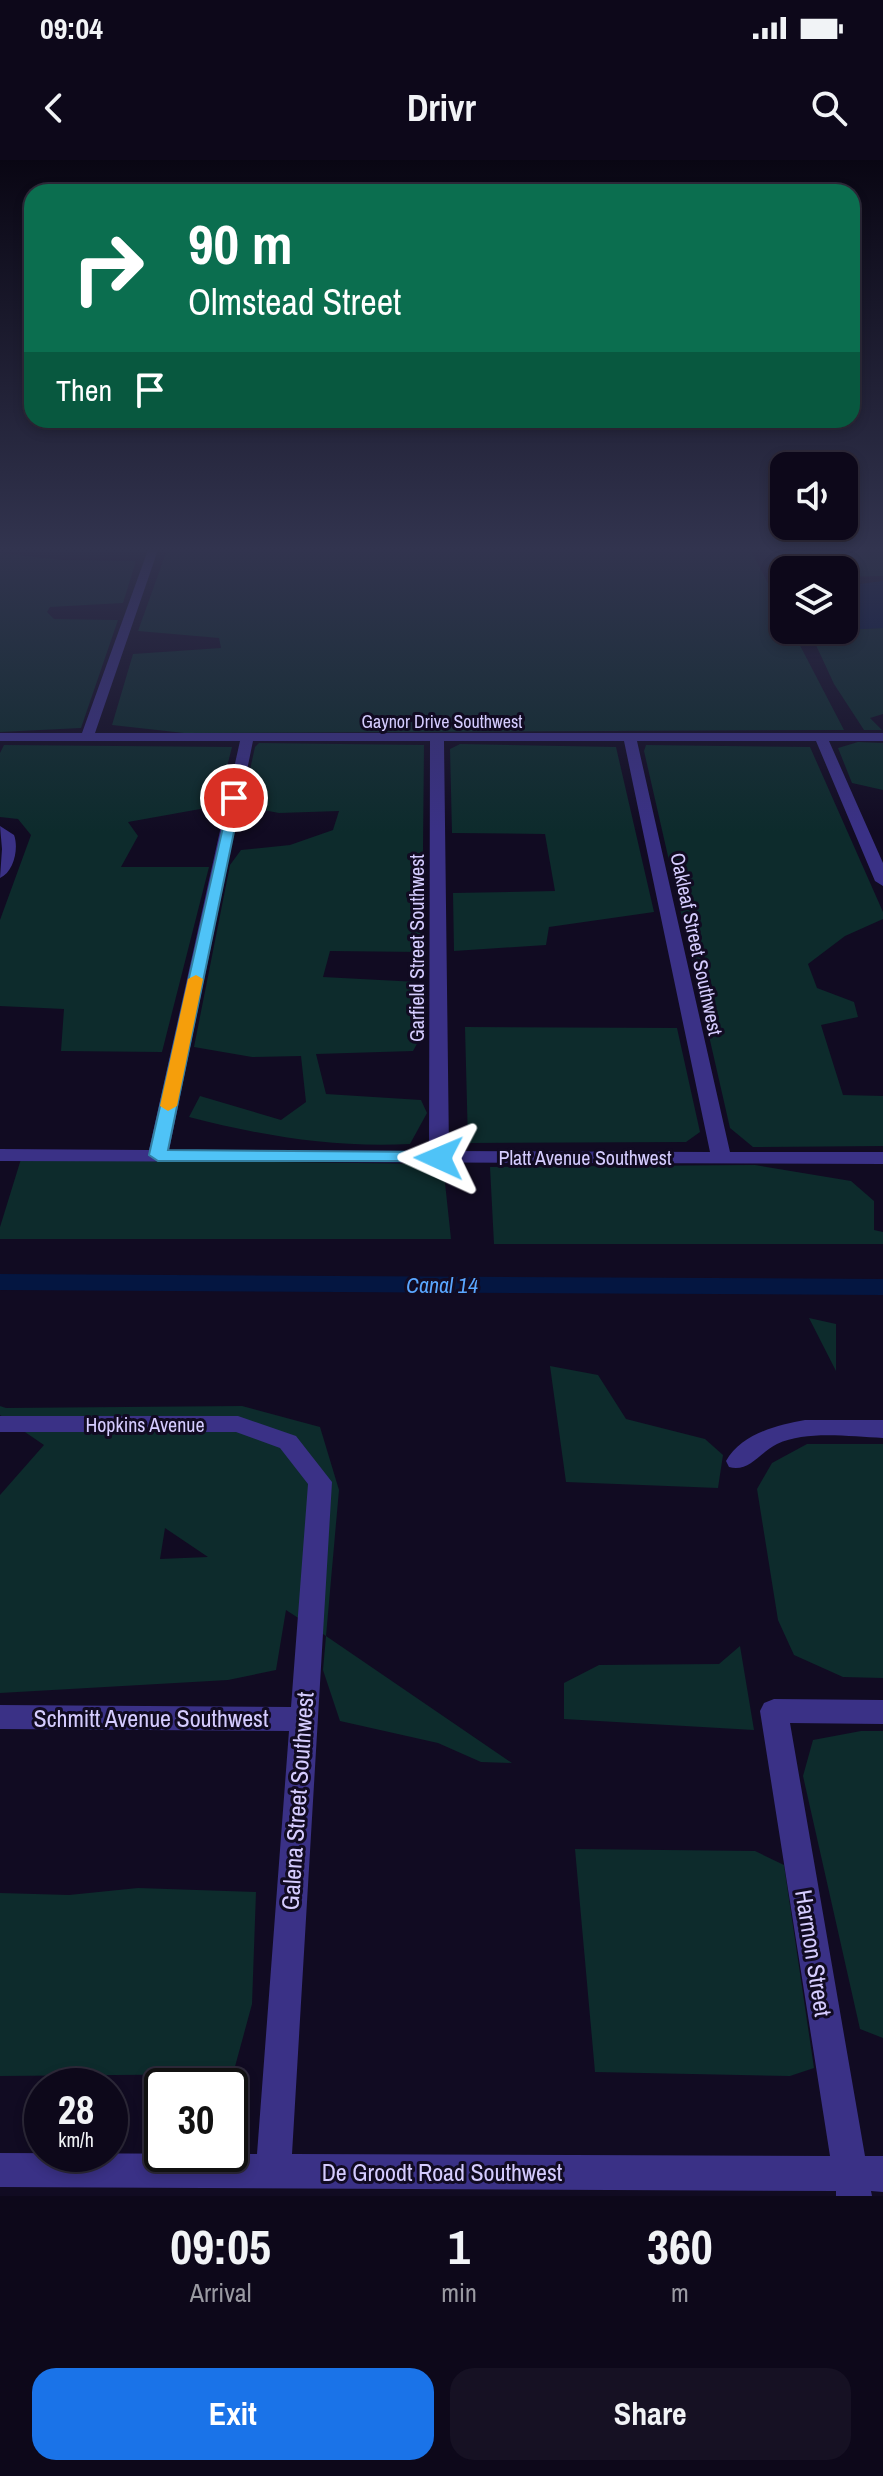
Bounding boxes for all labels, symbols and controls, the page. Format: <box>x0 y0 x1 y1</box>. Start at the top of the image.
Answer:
text: 09:04 <box>40 8 103 48</box>
text: Drivr <box>407 84 476 132</box>
icon: back <box>32 86 76 130</box>
icon: search <box>807 86 851 130</box>
text: 90 m <box>188 206 293 281</box>
icon: right <box>56 216 160 320</box>
text: Olmstead Street <box>188 278 401 326</box>
icon: arrive <box>128 368 172 412</box>
text: Then <box>56 370 112 410</box>
map controls <box>770 452 858 644</box>
button: sound <box>770 452 858 540</box>
button: layers <box>770 556 858 644</box>
street label: Gaynor Drive Southwest <box>362 709 522 734</box>
pin <box>200 764 268 832</box>
icon: arrive <box>212 776 256 820</box>
street label: Oakleaf Street Southwest <box>664 850 730 1038</box>
street label: Garfield Street Southwest <box>403 854 430 1042</box>
position arrow <box>397 1116 481 1200</box>
street label: Platt Avenue Southwest <box>499 1144 672 1171</box>
water label: Canal 14 <box>406 1270 478 1300</box>
street label: Hopkins Avenue <box>85 1411 205 1438</box>
street label: Galena Street Southwest <box>273 1690 321 1911</box>
street label: Schmitt Avenue Southwest <box>34 1702 269 1734</box>
street label: Harmon Street <box>788 1887 840 2019</box>
speed limit sign: 30 <box>144 2068 248 2172</box>
text: 28 <box>58 2083 94 2136</box>
text: km/h <box>58 2126 94 2153</box>
street label: De Groodt Road Southwest <box>322 2156 563 2188</box>
text: 09:05 <box>170 2214 271 2279</box>
text: 1 <box>448 2214 470 2279</box>
text: 360 <box>647 2214 713 2279</box>
text: Arrival <box>190 2275 251 2310</box>
text: min <box>441 2275 477 2310</box>
text: m <box>671 2275 689 2310</box>
button: Exit <box>32 2368 434 2460</box>
button: Share <box>450 2368 851 2460</box>

